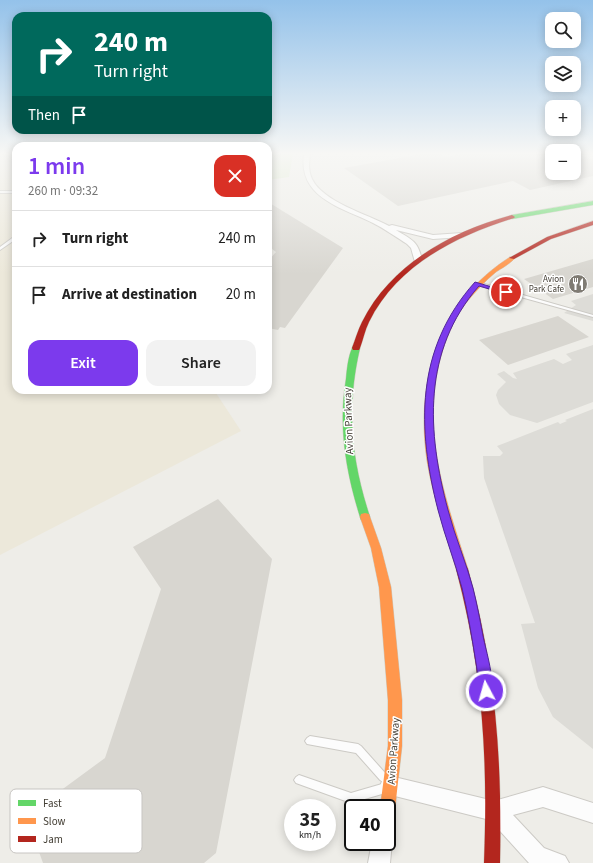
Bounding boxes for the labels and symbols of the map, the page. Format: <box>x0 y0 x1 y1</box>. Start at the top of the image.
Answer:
place label: Avion Park Cafe <box>529 273 565 296</box>
restaurant icon: Avion Park Cafe <box>567 273 589 295</box>
pin <box>489 275 523 309</box>
street label: Avion Parkway <box>340 387 357 455</box>
position arrow <box>465 670 507 712</box>
street label: Avion Parkway <box>384 717 403 785</box>
legend <box>10 789 142 853</box>
text: Fast <box>43 796 62 811</box>
speed limit sign: 40 <box>344 799 396 851</box>
text: Slow <box>43 814 66 829</box>
text: Jam <box>43 832 63 847</box>

